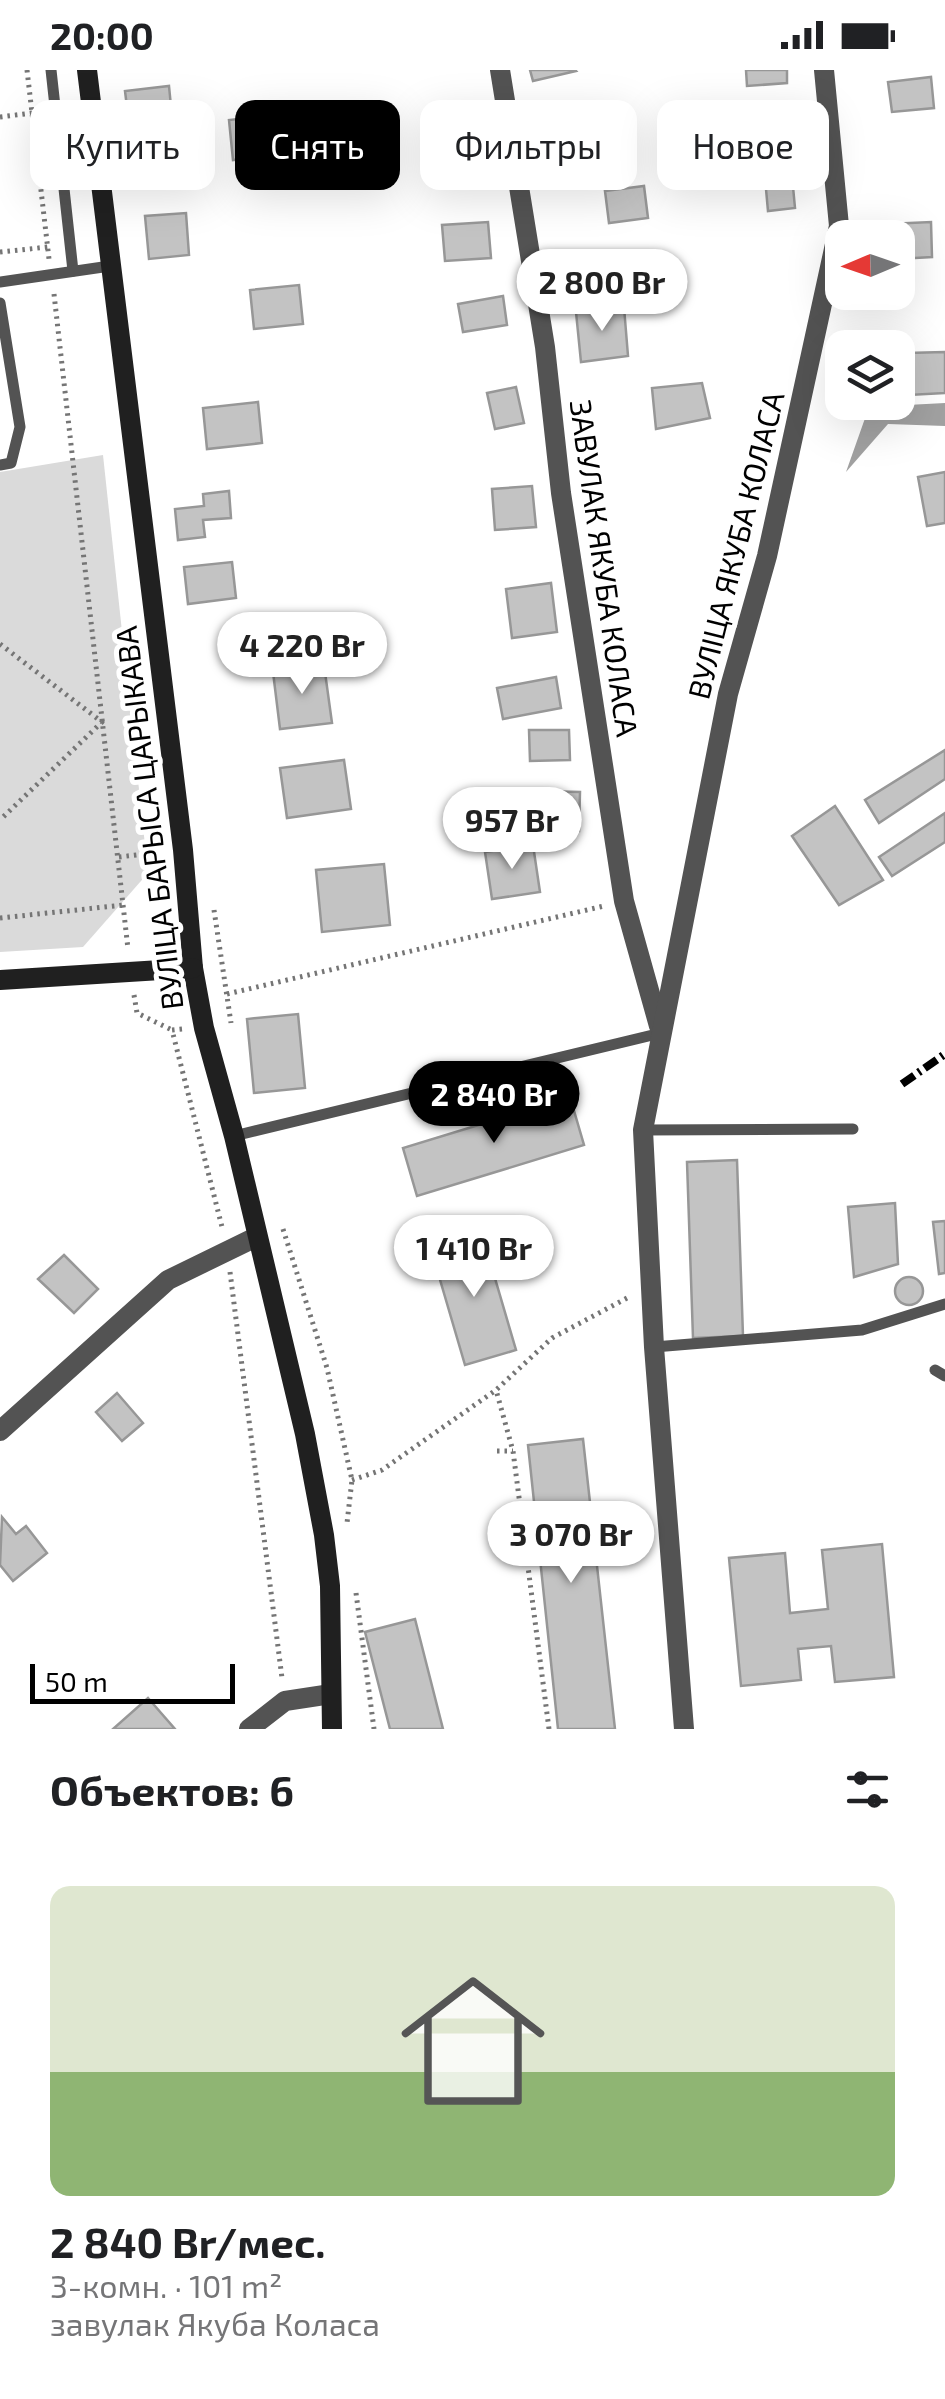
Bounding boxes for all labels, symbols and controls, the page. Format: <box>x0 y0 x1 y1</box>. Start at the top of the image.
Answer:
text: 20:00 <box>50 12 154 58</box>
chip: Купить <box>30 100 215 190</box>
chip: Снять <box>235 100 400 190</box>
chip: Фильтры <box>420 100 637 190</box>
chip: Новое <box>657 100 829 190</box>
north arrow <box>825 220 915 310</box>
map controls <box>825 220 915 420</box>
pin: 2 800 Br <box>499 249 705 334</box>
text: 2 800 Br <box>539 262 665 300</box>
button: layers <box>825 330 915 420</box>
street label: ВУЛІЦА ЯКУБА КОЛАСА <box>679 387 791 702</box>
street label: ЗАВУЛАК ЯКУБА КОЛАСА <box>564 397 647 739</box>
pin: 4 220 Br <box>199 612 405 697</box>
street label: ВУЛІЦА БАРЫСА ЦАРЫКАВА <box>107 624 189 1012</box>
text: 4 220 Br <box>239 625 365 663</box>
pin: 957 Br <box>431 787 593 872</box>
text: 957 Br <box>465 800 559 838</box>
pin: 2 840 Br <box>391 1061 597 1146</box>
text: 2 840 Br <box>430 1074 558 1112</box>
pin: 1 410 Br <box>371 1215 577 1300</box>
text: 1 410 Br <box>416 1228 532 1266</box>
pin: 3 070 Br <box>468 1501 674 1586</box>
text: 3 070 Br <box>509 1514 633 1552</box>
scale bar <box>30 1659 235 1704</box>
text: 50 m <box>45 1664 108 1698</box>
icon: filters <box>840 1762 895 1817</box>
text: Объектов: 6 <box>50 1764 294 1814</box>
icon: home <box>383 1951 563 2131</box>
text: 2 840 Br/мес. <box>50 2216 326 2266</box>
text: 3-комн. · 101 m² <box>50 2266 282 2304</box>
text: завулак Якуба Коласа <box>50 2304 380 2342</box>

